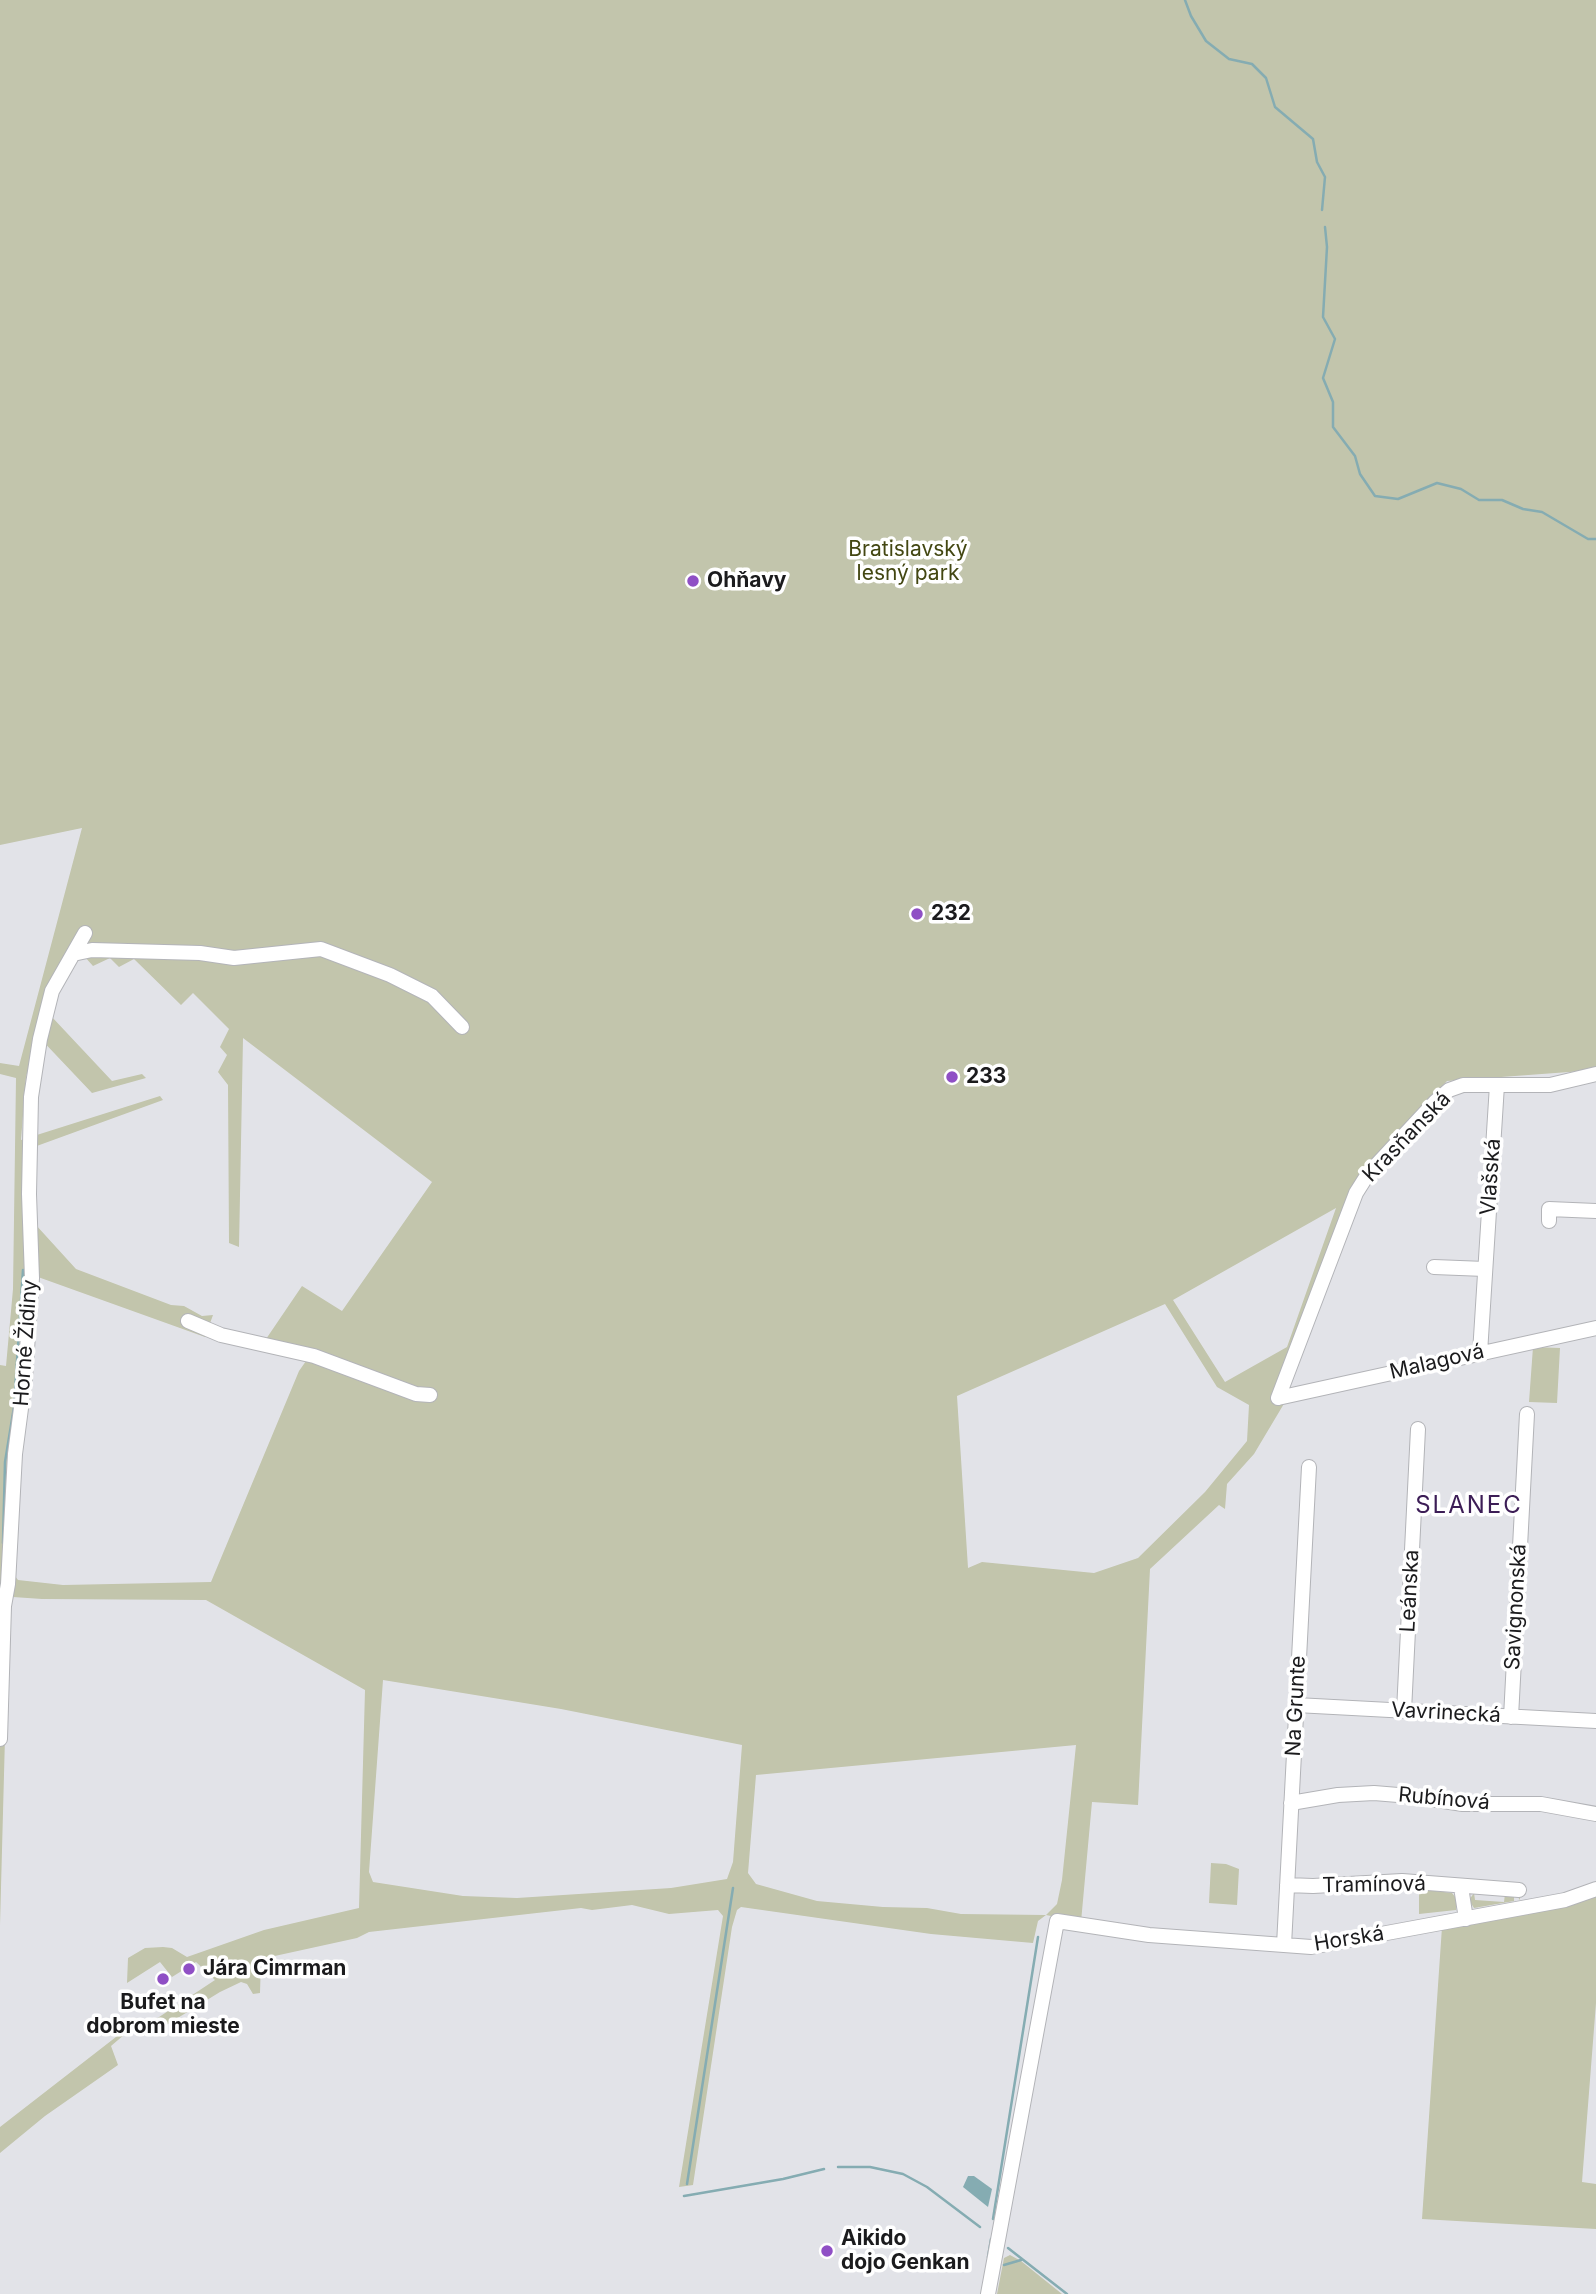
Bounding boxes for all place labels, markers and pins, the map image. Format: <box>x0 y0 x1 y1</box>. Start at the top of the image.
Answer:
place label: Ohňavy <box>707 568 786 594</box>
marker: Ohňavy <box>685 573 701 589</box>
place label: 232 <box>931 901 971 927</box>
marker: 232 <box>909 906 925 922</box>
place label: 233 <box>966 1064 1006 1090</box>
marker: 233 <box>944 1069 960 1085</box>
place label: Jára Cimrman <box>203 1956 346 1982</box>
marker: Jára Cimrman <box>181 1961 197 1977</box>
marker: Bufet na dobrom mieste <box>155 1971 171 1987</box>
place label: Bufet na dobrom mieste <box>86 1990 240 2040</box>
place label: Aikido dojo Genkan <box>841 2226 969 2276</box>
marker: Aikido dojo Genkan <box>819 2243 835 2259</box>

